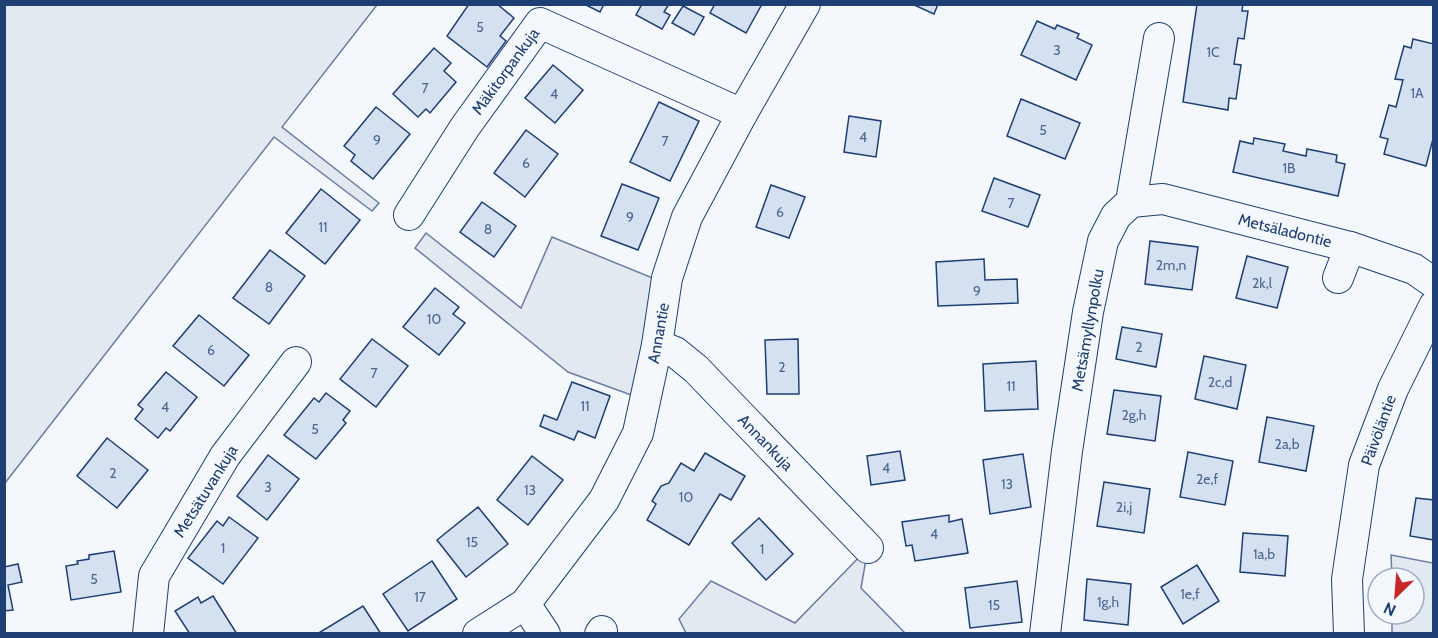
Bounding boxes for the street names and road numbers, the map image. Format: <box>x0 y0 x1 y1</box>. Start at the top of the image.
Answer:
street label: Mäkitorpankuja <box>468 24 543 118</box>
street label: Metsäladontie <box>1236 210 1334 251</box>
street label: Metsämyllynpolku <box>1067 267 1108 393</box>
street label: Annantie <box>644 301 673 365</box>
street label: Päivöläntie <box>1357 392 1400 468</box>
street label: Annankuja <box>734 410 797 475</box>
street label: Metsätuvankuja <box>169 441 242 541</box>

